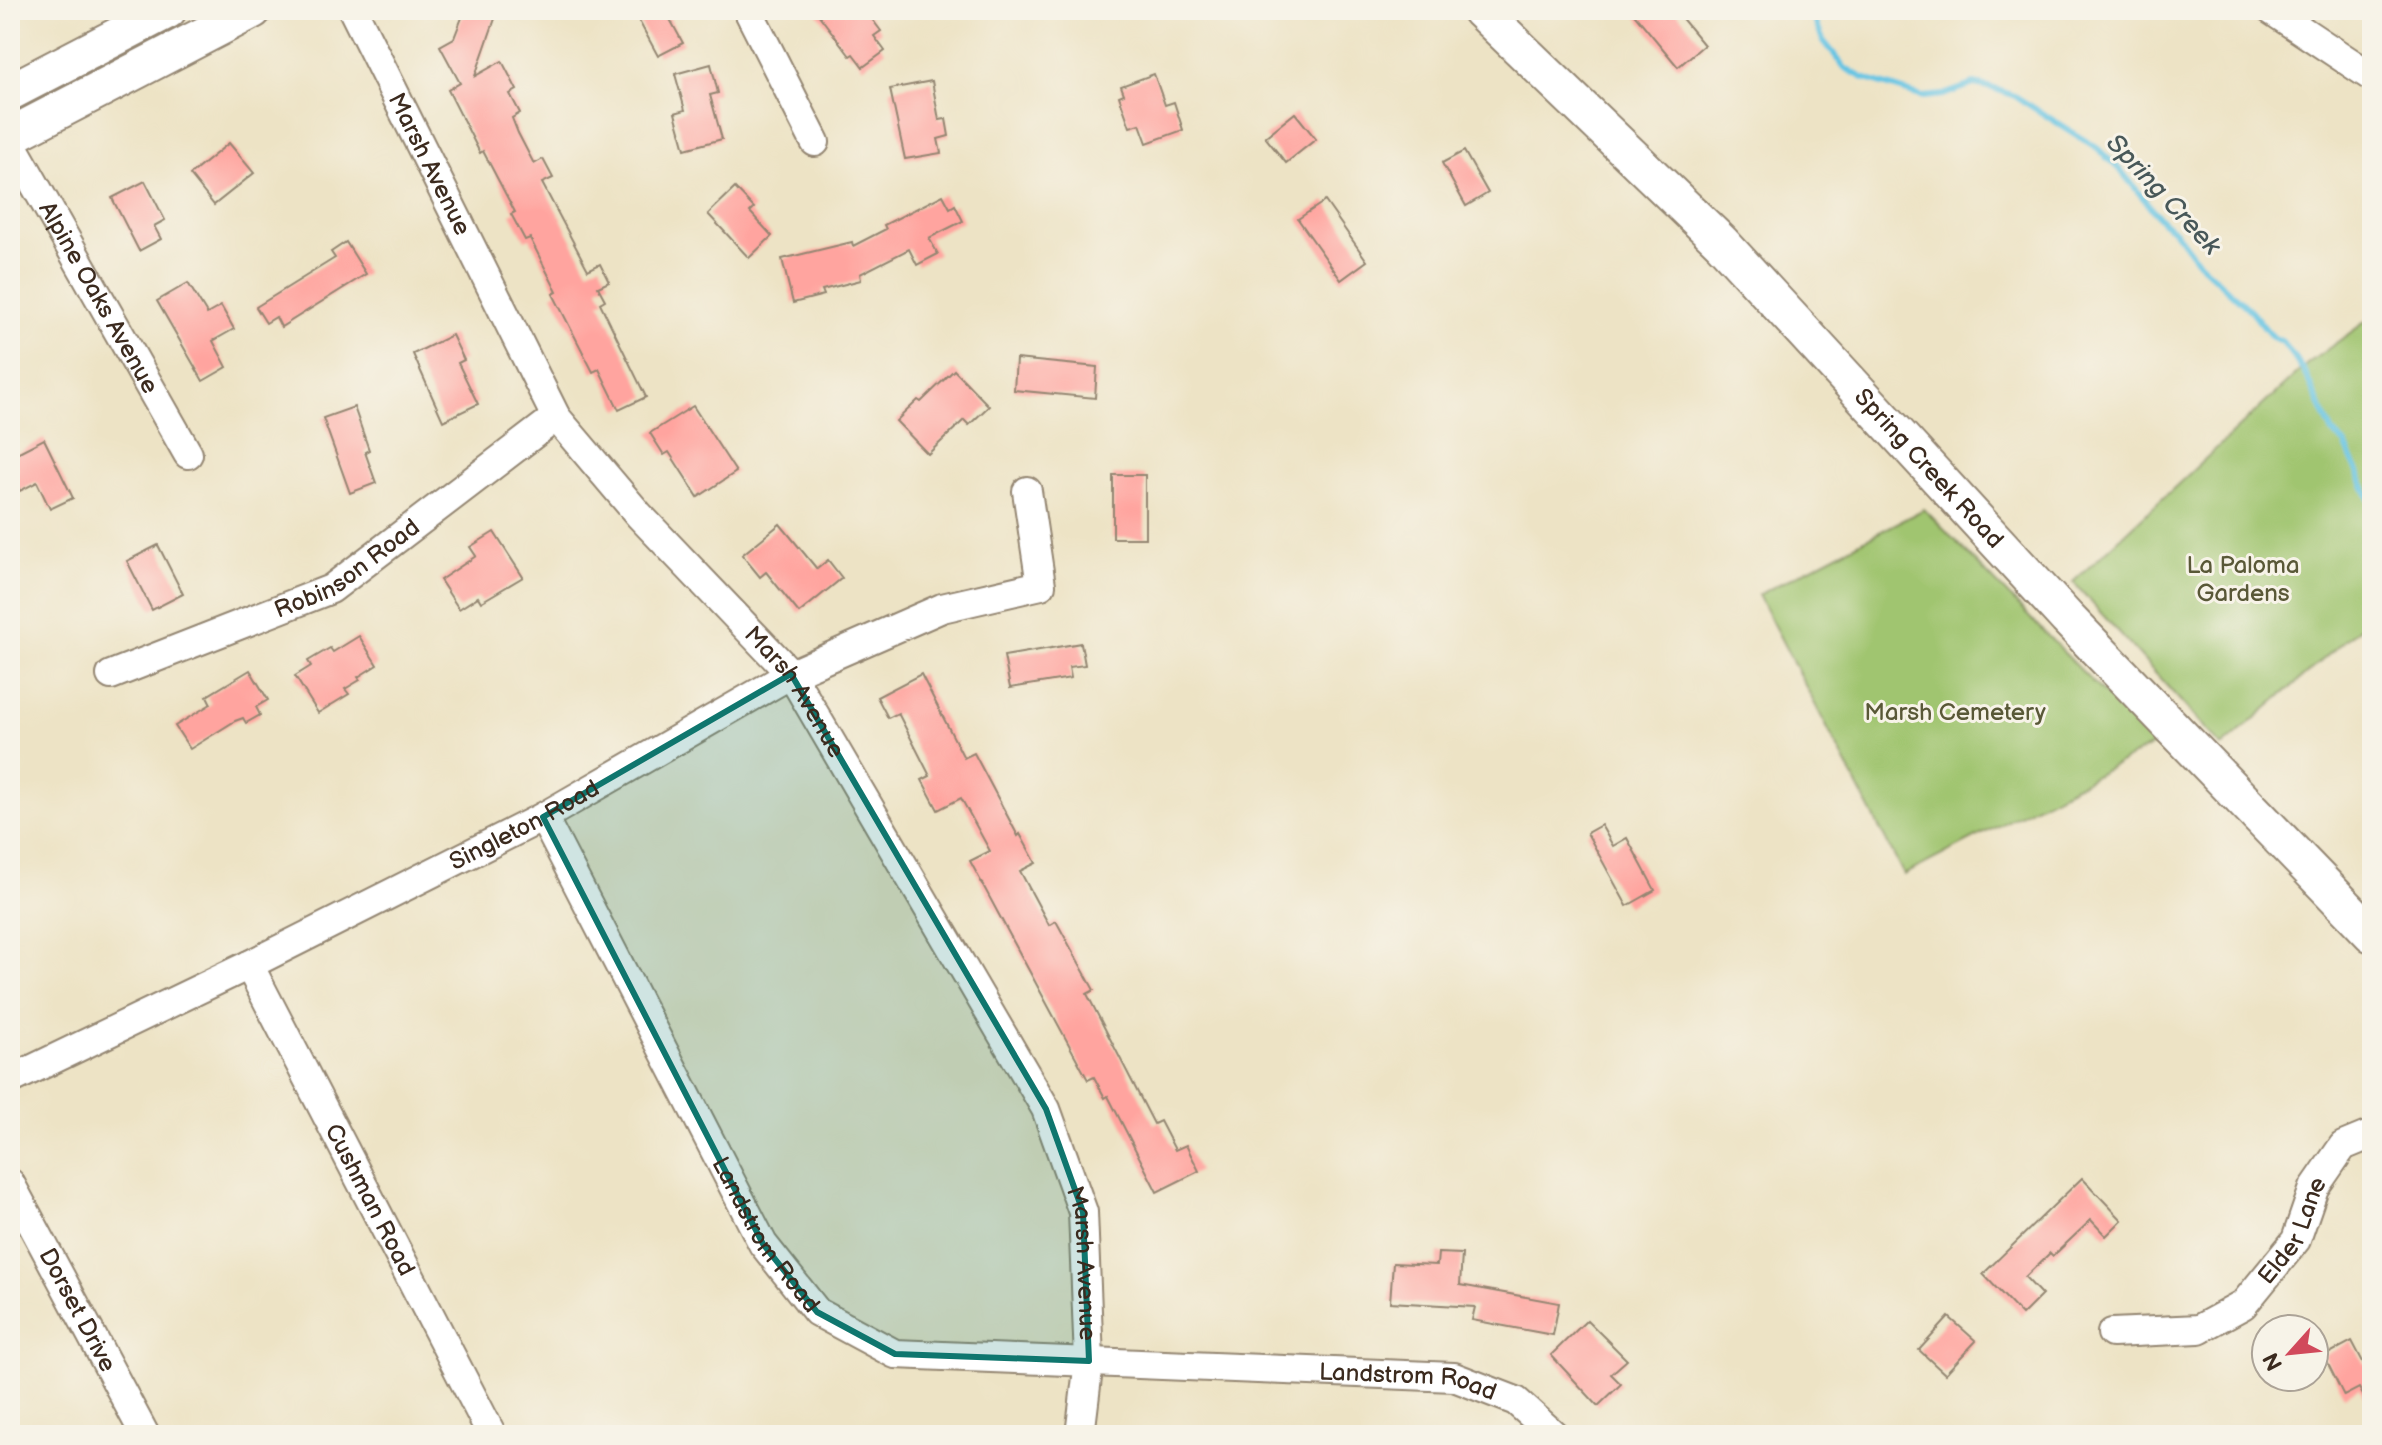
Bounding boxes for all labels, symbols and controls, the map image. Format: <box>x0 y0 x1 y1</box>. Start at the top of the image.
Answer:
street label: Marsh Avenue <box>382 88 477 240</box>
water label: Spring Creek <box>2099 128 2228 263</box>
street label: Alpine Oaks Avenue <box>33 197 165 399</box>
street label: Spring Creek Road <box>1848 383 2009 554</box>
street label: Robinson Road <box>270 513 425 625</box>
park label: La Paloma Gardens <box>2186 551 2300 608</box>
street label: Marsh Avenue <box>738 620 851 763</box>
park label: Marsh Cemetery <box>1864 698 2046 727</box>
street label: Singleton Road <box>445 774 604 877</box>
street label: Cushman Road <box>319 1119 421 1281</box>
street label: Landstrom Road <box>706 1152 826 1319</box>
street label: Elder Lane <box>2252 1171 2333 1290</box>
street label: Marsh Avenue <box>1060 1182 1102 1341</box>
street label: Dorset Drive <box>33 1243 122 1377</box>
north arrow <box>2250 1313 2330 1393</box>
text: N <box>2258 1348 2289 1375</box>
street label: Landstrom Road <box>1319 1357 1501 1407</box>

